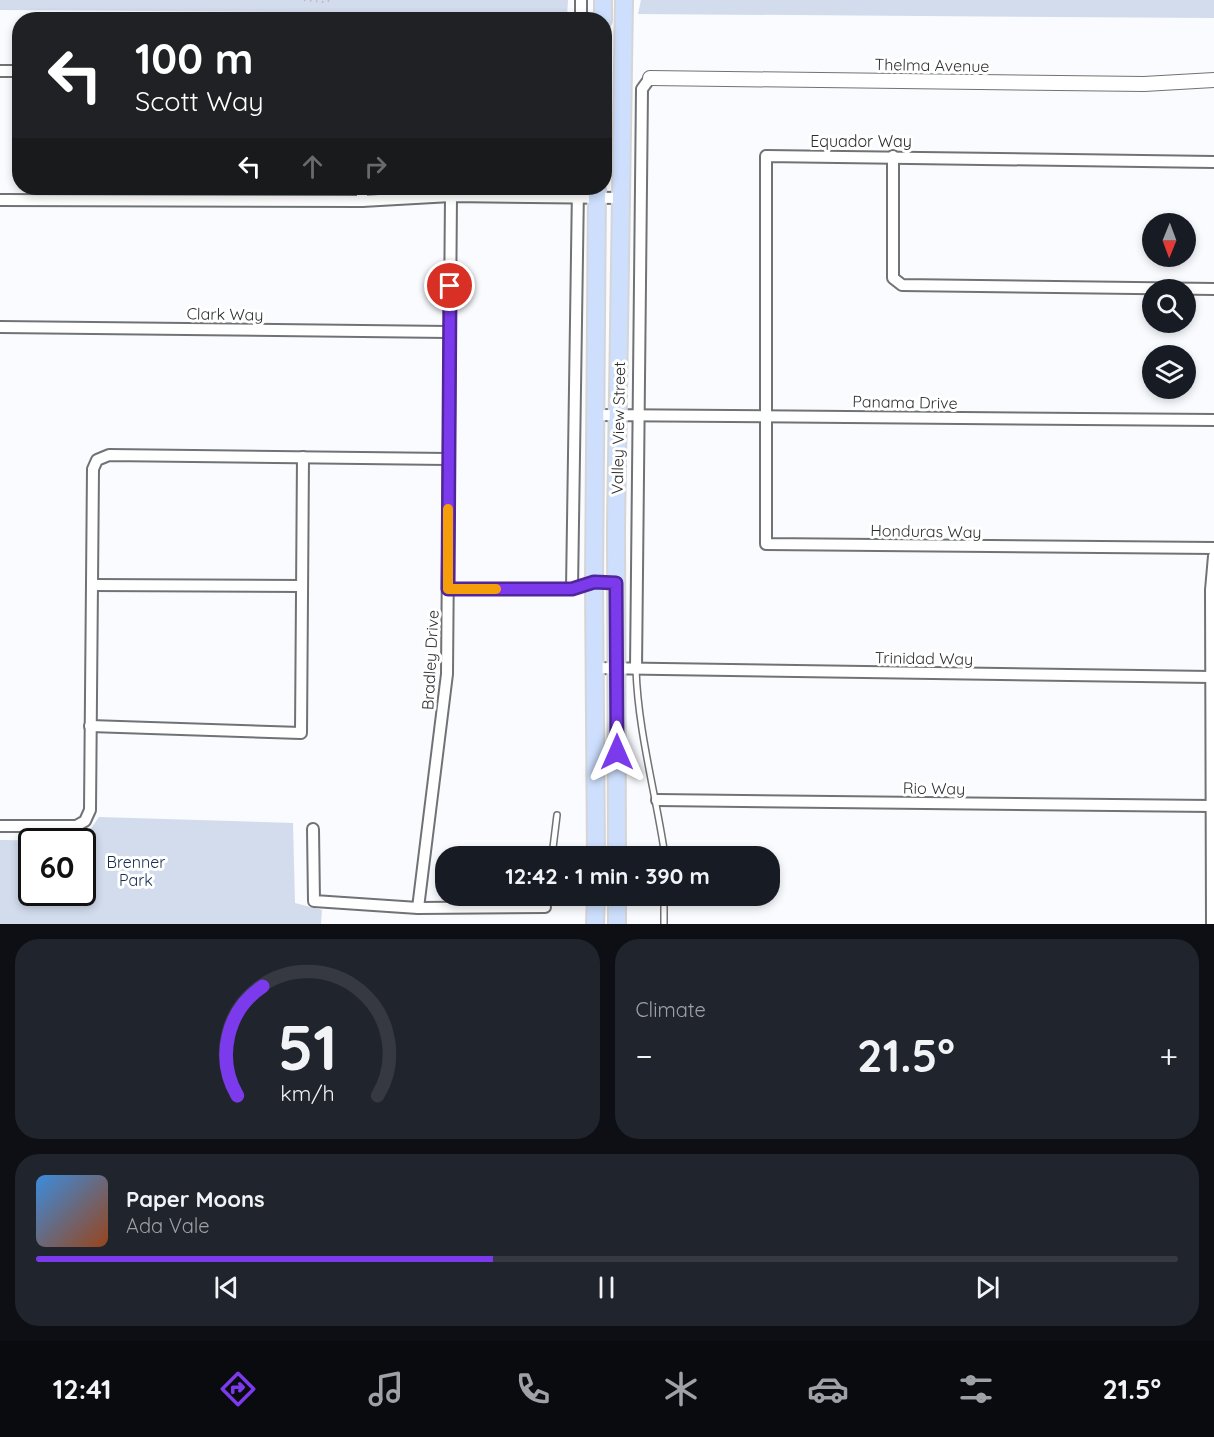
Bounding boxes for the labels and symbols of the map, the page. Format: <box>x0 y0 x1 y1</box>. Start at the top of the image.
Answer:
street label: Thelma Avenue <box>874 54 990 76</box>
street label: Equador Way <box>810 131 912 151</box>
north arrow <box>1142 213 1196 267</box>
pin <box>424 260 475 311</box>
street label: Clark Way <box>186 303 264 325</box>
street label: Valley View Street <box>607 361 629 495</box>
street label: Panama Drive <box>852 391 958 413</box>
street label: Honduras Way <box>870 520 982 542</box>
street label: Bradley Drive <box>417 609 443 711</box>
street label: Trinidad Way <box>875 647 973 669</box>
position arrow <box>585 720 649 784</box>
street label: Rio Way <box>903 777 965 799</box>
speed limit sign: 60 <box>18 828 96 906</box>
park label: Brenner Park <box>107 852 165 890</box>

